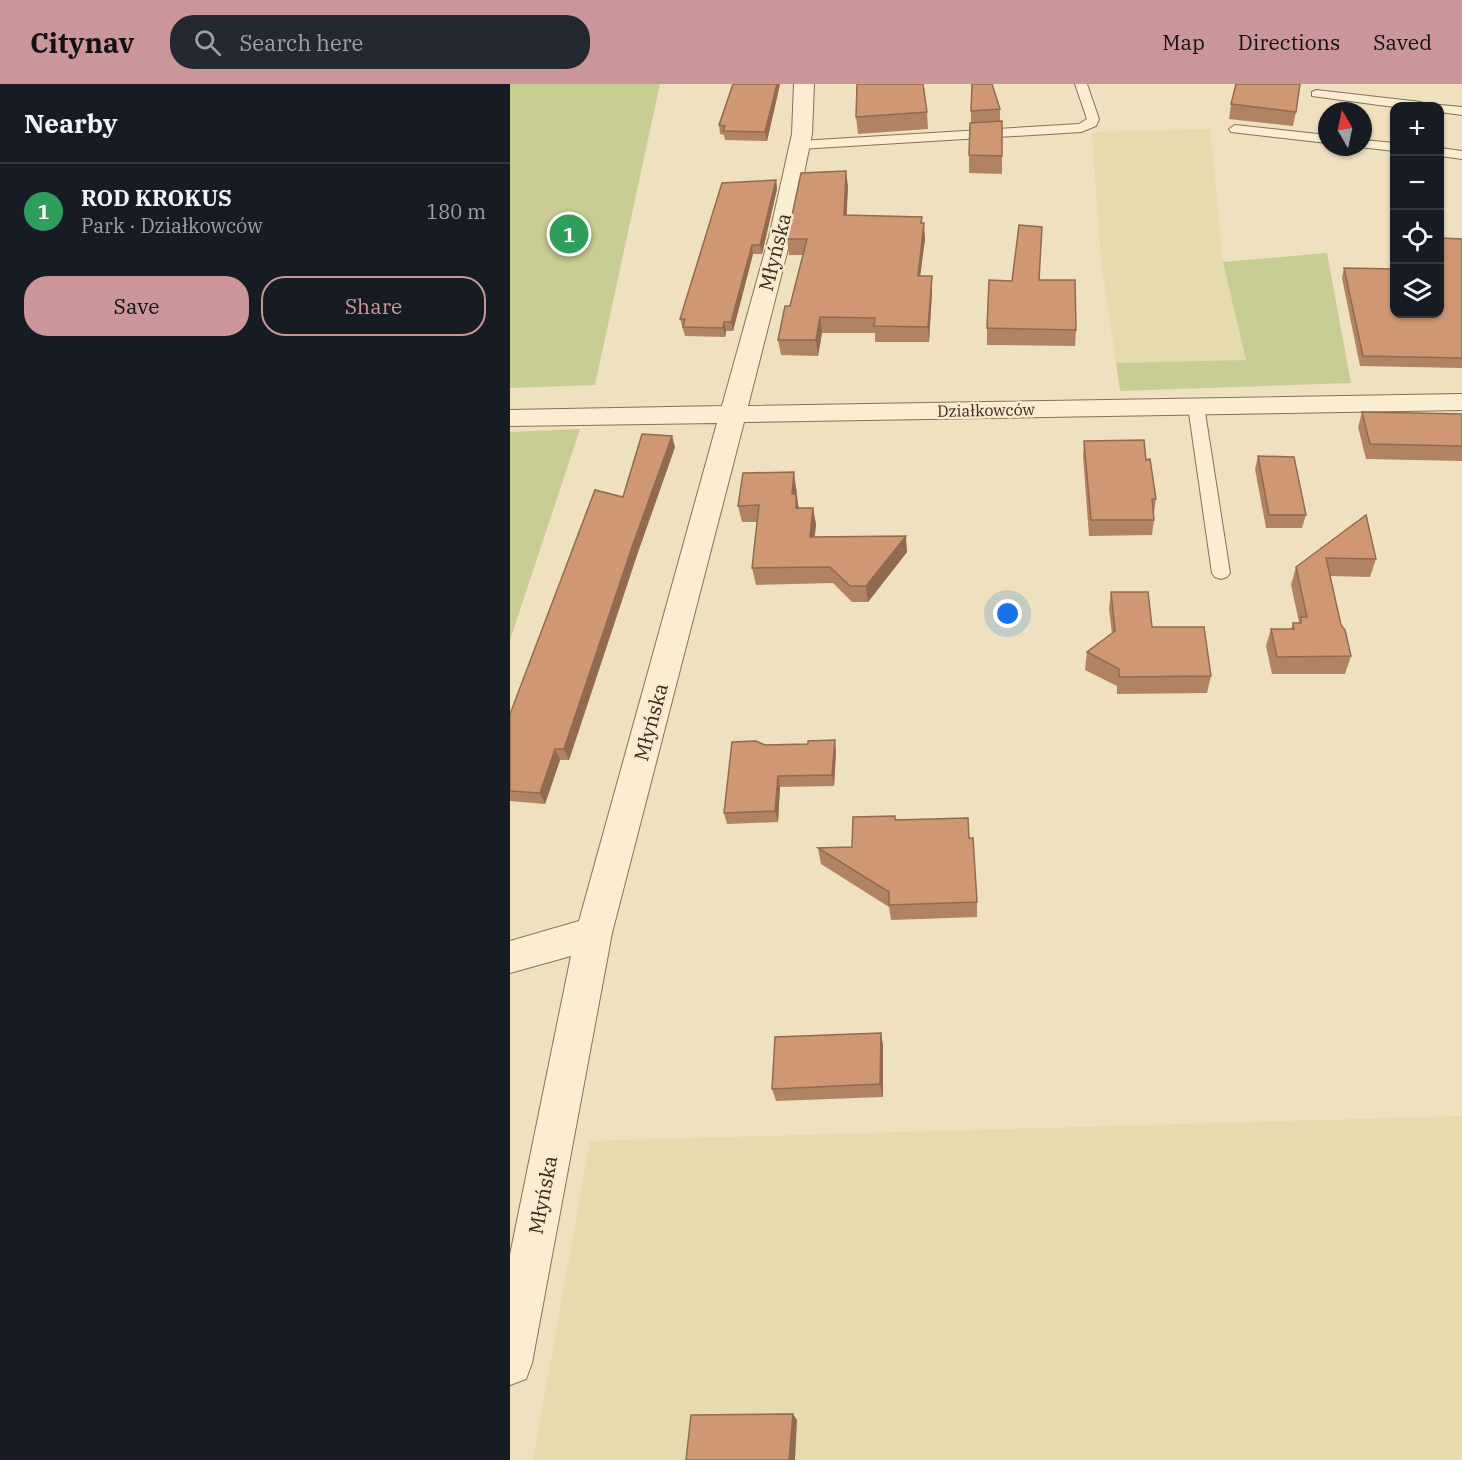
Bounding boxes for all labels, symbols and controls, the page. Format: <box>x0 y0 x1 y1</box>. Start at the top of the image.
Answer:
search box <box>170 15 590 69</box>
text: Citynav <box>30 24 134 61</box>
icon: search <box>191 26 224 59</box>
text: Search here <box>239 28 363 57</box>
text: Map <box>1162 28 1205 56</box>
text: Directions <box>1238 28 1340 56</box>
text: Saved <box>1373 28 1432 56</box>
north arrow <box>1318 102 1372 156</box>
map controls <box>1390 102 1444 318</box>
button: + <box>1390 102 1444 156</box>
text: Nearby <box>24 106 118 140</box>
button: − <box>1390 156 1444 210</box>
text: ROD KROKUS <box>81 183 232 212</box>
text: 1 <box>38 198 50 225</box>
text: 180 m <box>426 198 486 225</box>
street label: Młyńska <box>752 210 797 294</box>
button: locate <box>1390 210 1444 264</box>
text: Park · Działkowców <box>81 212 263 239</box>
pin: 1 <box>550 212 588 256</box>
button: layers <box>1390 264 1444 318</box>
button: Save <box>24 276 249 336</box>
button: Share <box>261 276 486 336</box>
street label: Działkowców <box>937 399 1036 421</box>
your location <box>993 599 1022 628</box>
street label: Młyńska <box>627 680 674 764</box>
street label: Młyńska <box>522 1153 563 1236</box>

